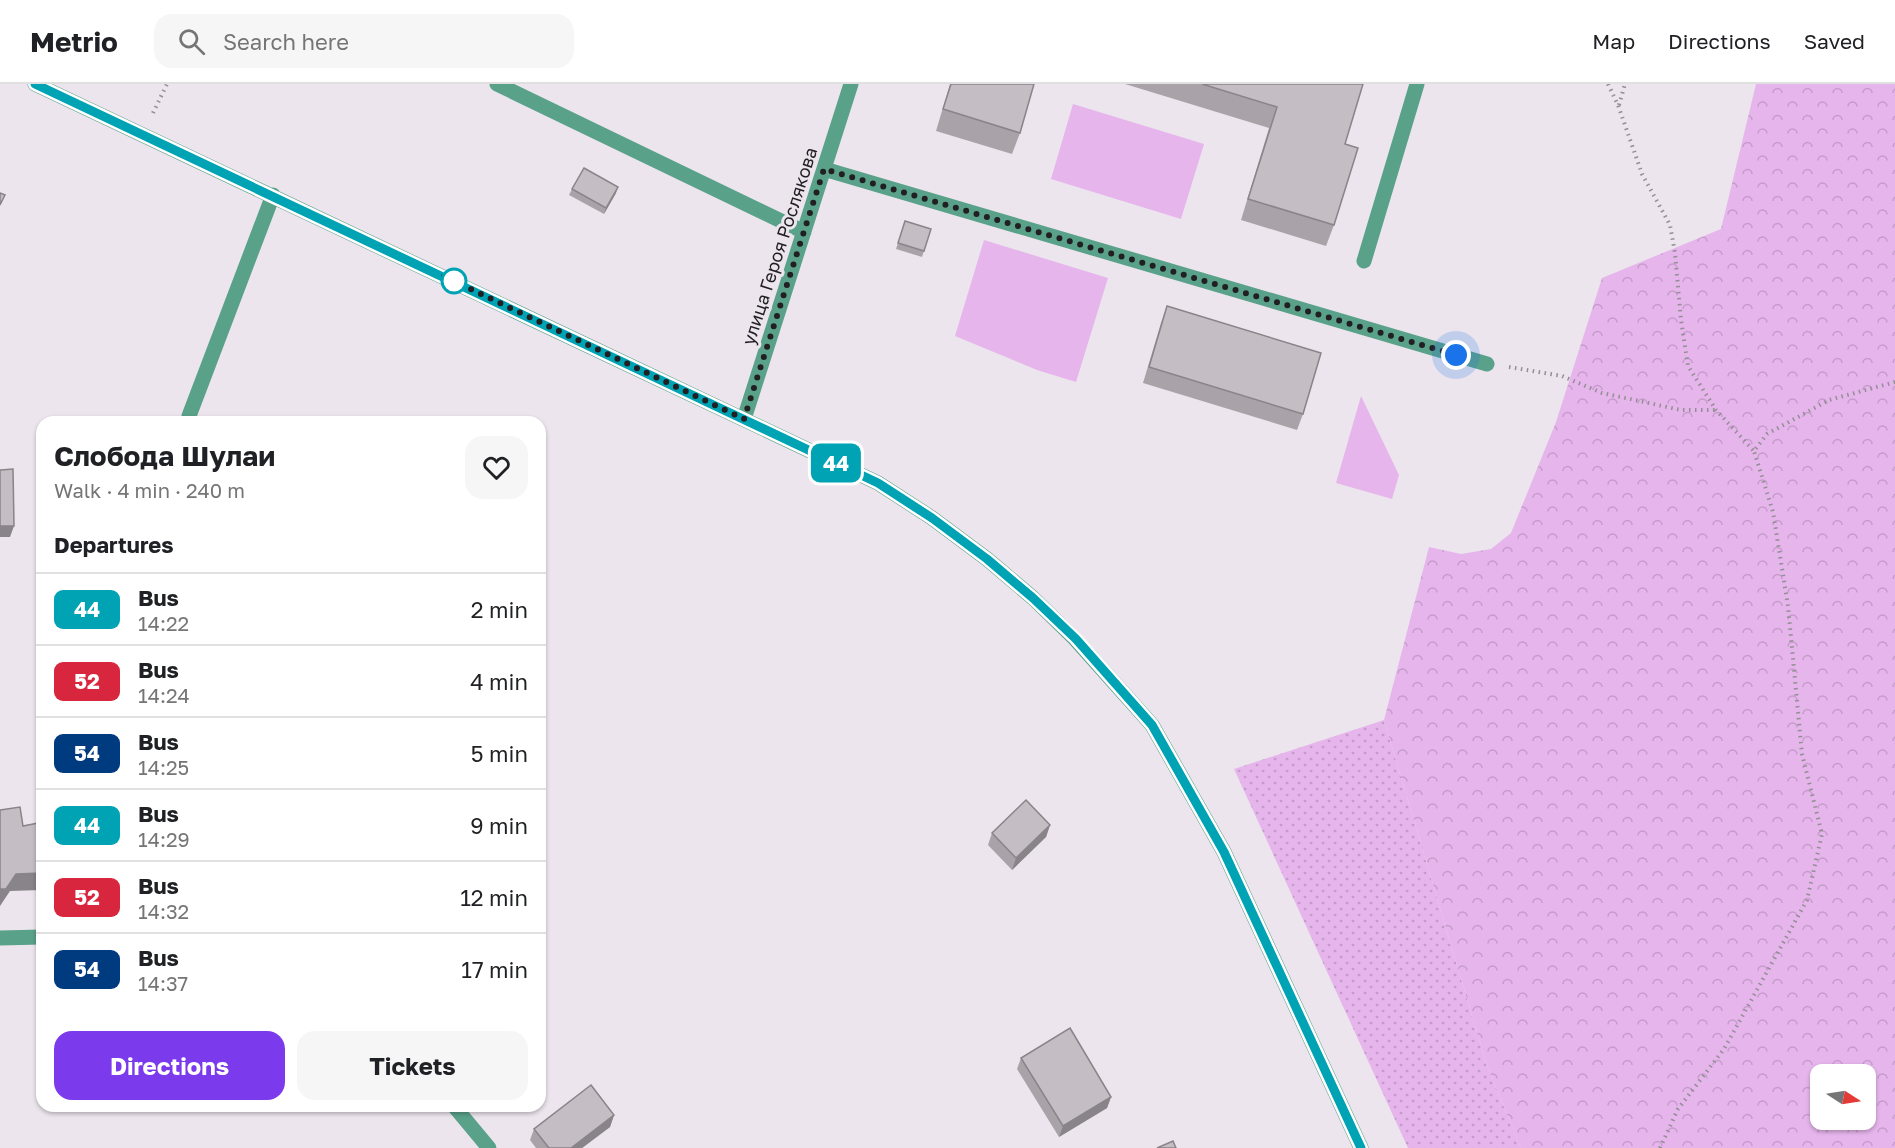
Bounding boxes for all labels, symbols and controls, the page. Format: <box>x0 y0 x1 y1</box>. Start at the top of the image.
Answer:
search box <box>154 14 574 68</box>
text: Metrio <box>30 25 118 58</box>
icon: search <box>175 25 208 58</box>
text: Search here <box>223 28 349 55</box>
text: Map <box>1592 28 1635 54</box>
text: Directions <box>1668 28 1771 54</box>
text: Saved <box>1804 28 1865 54</box>
street label: улица Героя Рослякова <box>737 144 821 348</box>
unlabelled marker <box>441 268 467 294</box>
your location <box>1441 340 1471 370</box>
button: heart <box>465 436 528 499</box>
text: Слобода Шулаи <box>54 439 275 472</box>
line badge: 44 <box>809 444 863 482</box>
text: 44 <box>823 450 849 476</box>
text: Walk · 4 min · 240 m <box>54 478 245 502</box>
text: Departures <box>54 531 173 558</box>
text: Bus <box>138 584 179 611</box>
text: 44 <box>74 596 100 622</box>
text: 2 min <box>471 596 528 623</box>
text: 14:22 <box>138 611 189 635</box>
text: Bus <box>138 656 179 683</box>
text: 52 <box>74 668 100 694</box>
text: 4 min <box>470 668 528 695</box>
text: 14:24 <box>138 683 190 707</box>
text: Bus <box>138 728 179 755</box>
text: 54 <box>74 740 100 766</box>
text: 5 min <box>471 740 528 767</box>
text: 14:25 <box>138 755 189 779</box>
text: Bus <box>138 800 179 827</box>
text: 44 <box>74 812 100 838</box>
text: 9 min <box>470 812 528 839</box>
text: 14:29 <box>138 827 190 851</box>
text: Bus <box>138 872 179 899</box>
text: 52 <box>74 884 100 910</box>
text: 12 min <box>460 884 528 911</box>
text: 14:32 <box>138 899 189 923</box>
text: Bus <box>138 944 179 971</box>
text: 54 <box>74 956 100 982</box>
text: 17 min <box>461 956 528 983</box>
text: 14:37 <box>138 971 188 995</box>
button: Directions <box>54 1031 285 1100</box>
button: Tickets <box>297 1031 528 1100</box>
north arrow <box>1810 1064 1876 1130</box>
map controls <box>1810 1064 1876 1130</box>

